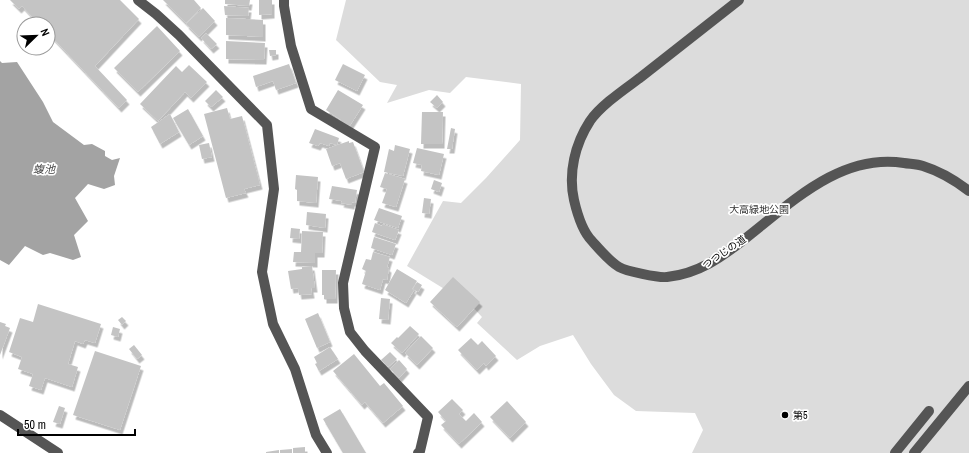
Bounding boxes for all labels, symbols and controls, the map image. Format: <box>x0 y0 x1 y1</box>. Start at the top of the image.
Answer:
north arrow <box>16 16 56 56</box>
text: N <box>37 26 53 38</box>
water label: 蝮池 <box>33 162 56 176</box>
park label: 大高緑地公園 <box>729 203 789 216</box>
street label: つつじの道 <box>700 233 748 271</box>
place label: 第5 <box>793 409 808 422</box>
marker: 第5 <box>780 410 790 420</box>
scale bar <box>18 411 135 437</box>
text: 50 m <box>24 417 46 433</box>

